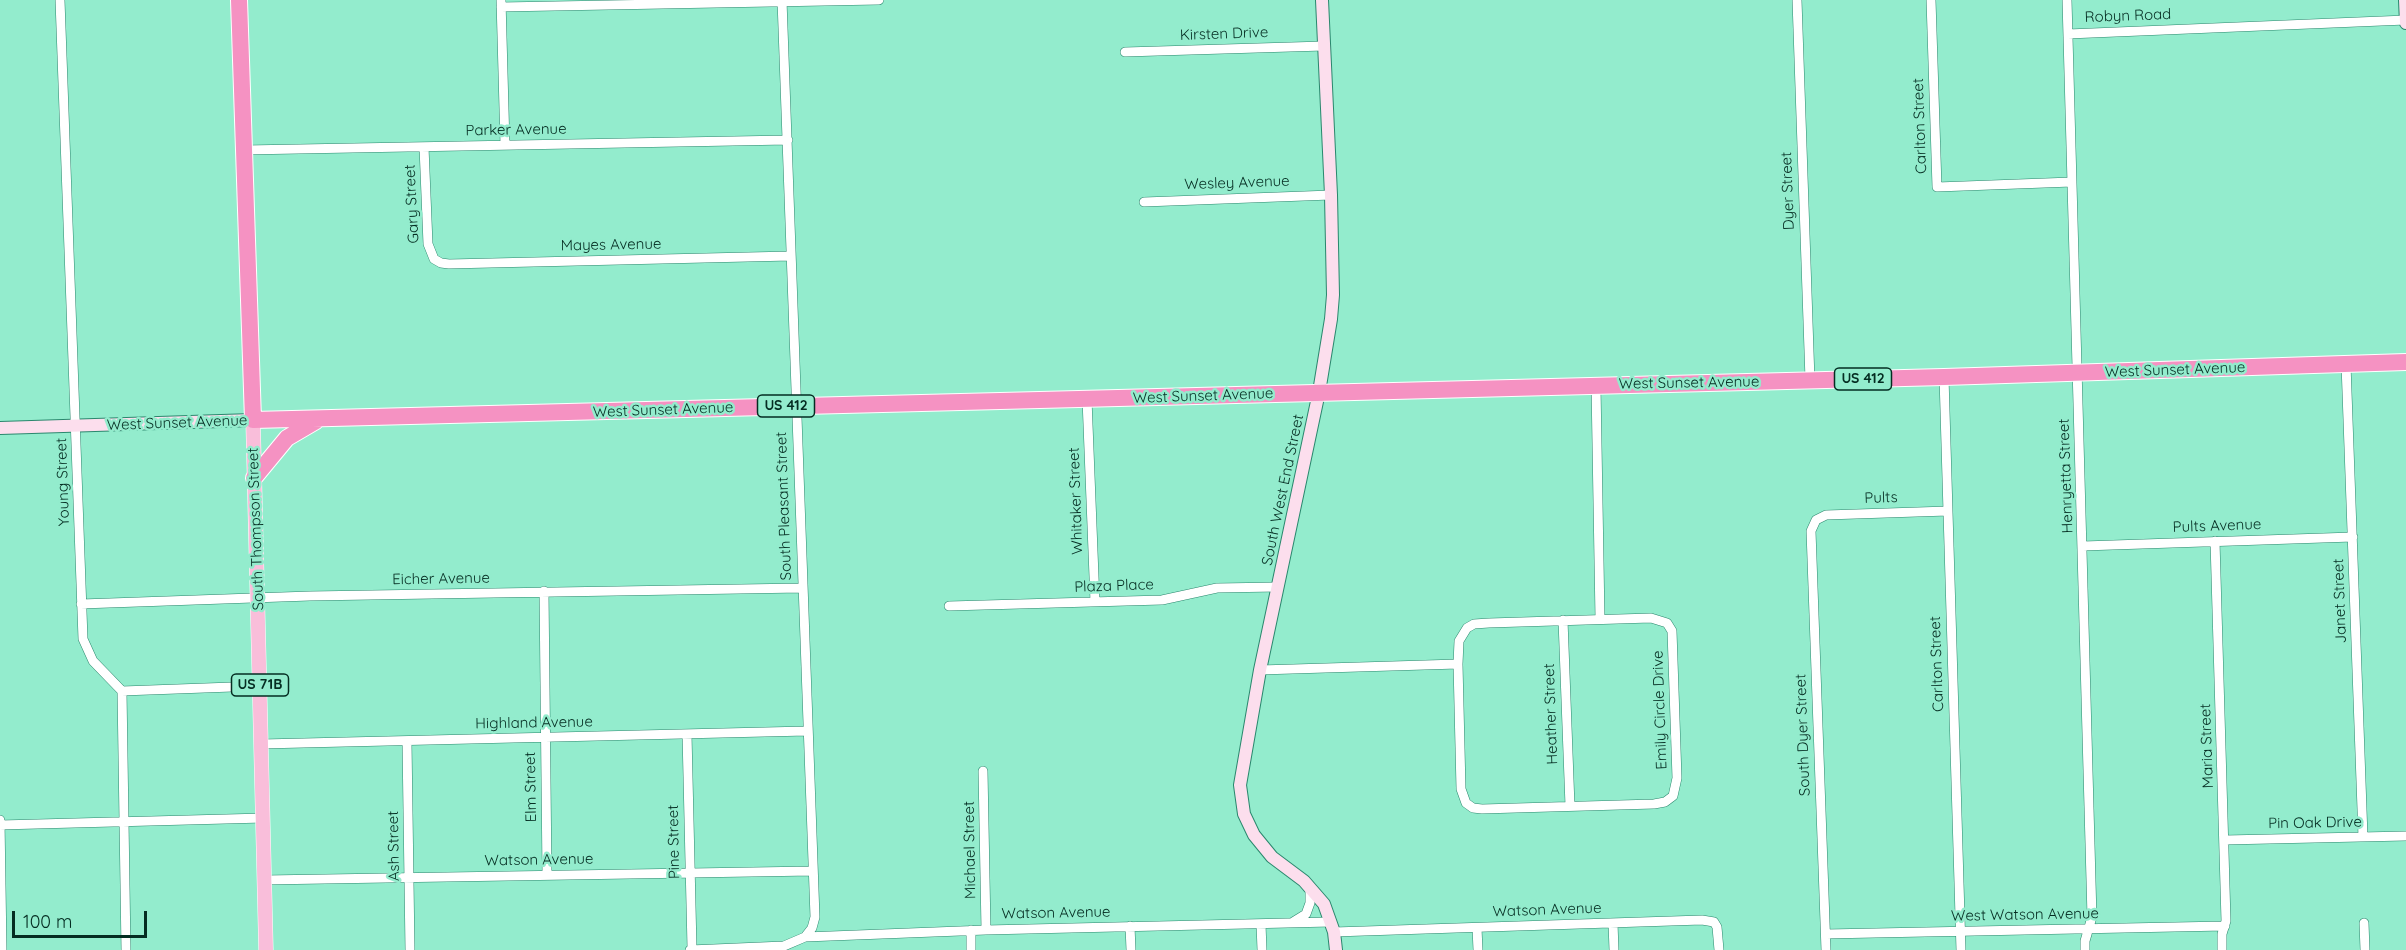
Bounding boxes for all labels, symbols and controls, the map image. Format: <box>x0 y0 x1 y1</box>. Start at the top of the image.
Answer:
street label: Robyn Road <box>2084 5 2172 27</box>
street label: Kirsten Drive <box>1179 23 1269 45</box>
street label: Carlton Street <box>1909 78 1931 174</box>
street label: Parker Avenue <box>465 120 567 140</box>
street label: Dyer Street <box>1778 151 1798 231</box>
street label: Gary Street <box>401 164 423 244</box>
street label: Wesley Avenue <box>1184 172 1290 194</box>
street label: Mayes Avenue <box>560 235 662 255</box>
street label: West Sunset Avenue <box>2104 359 2246 381</box>
road number: US 412 <box>1834 368 1892 390</box>
street label: West Sunset Avenue <box>1619 373 1759 393</box>
street label: West Sunset Avenue <box>1132 385 1274 407</box>
road number: US 412 <box>758 395 814 417</box>
street label: West Sunset Avenue <box>592 399 734 421</box>
street label: West Sunset Avenue <box>106 412 248 434</box>
street label: South West End Street <box>1258 413 1308 567</box>
street label: Henryetta Street <box>2055 418 2077 534</box>
street label: South Pleasant Street <box>772 431 796 581</box>
street label: Young Street <box>52 437 74 527</box>
street label: South Thompson Street <box>244 447 268 611</box>
street label: Whitaker Street <box>1065 447 1087 555</box>
street label: Pults <box>1864 488 1898 508</box>
street label: Pults Avenue <box>2172 515 2262 537</box>
street label: Janet Street <box>2330 558 2350 644</box>
street label: Eicher Avenue <box>392 569 490 589</box>
street label: Plaza Place <box>1074 576 1154 596</box>
street label: Carlton Street <box>1926 616 1948 712</box>
street label: Emily Circle Drive <box>1649 650 1671 770</box>
street label: Heather Street <box>1540 663 1562 765</box>
road number: US 71B <box>232 674 288 696</box>
street label: South Dyer Street <box>1792 674 1814 796</box>
street label: Maria Street <box>2197 703 2217 789</box>
street label: Highland Avenue <box>475 713 593 733</box>
street label: Elm Street <box>521 751 541 823</box>
street label: Michael Street <box>960 801 980 899</box>
street label: Pine Street <box>664 805 684 879</box>
street label: Ash Street <box>384 811 404 881</box>
street label: Pin Oak Drive <box>2268 813 2362 833</box>
street label: Watson Avenue <box>484 850 594 870</box>
scale bar <box>15 899 150 937</box>
street label: Watson Avenue <box>1492 899 1602 921</box>
street label: Watson Avenue <box>1001 903 1111 923</box>
street label: West Watson Avenue <box>1951 905 2099 925</box>
text: 100 m <box>23 910 72 933</box>

